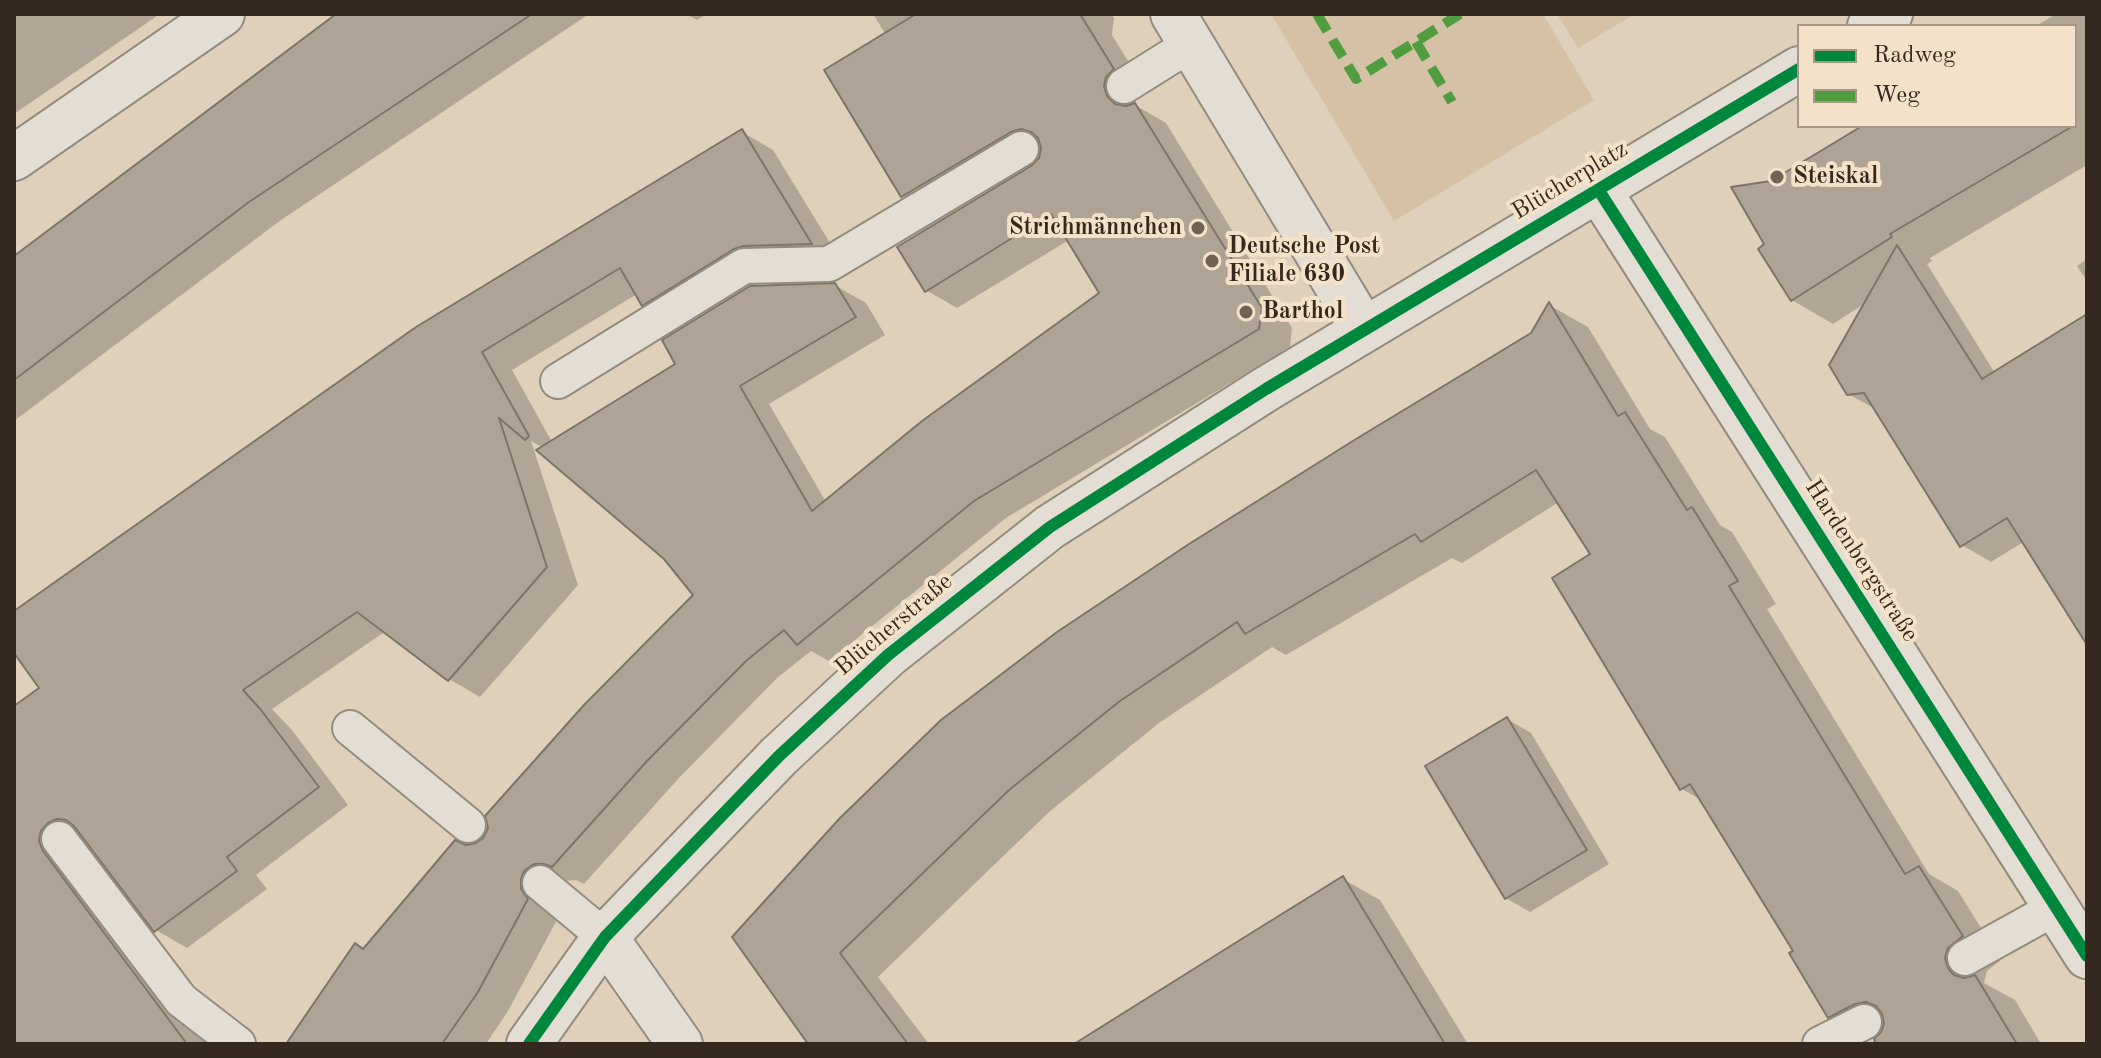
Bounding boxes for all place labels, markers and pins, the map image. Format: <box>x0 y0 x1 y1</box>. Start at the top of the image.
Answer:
place label: Steiskal <box>1793 163 1878 191</box>
marker: Steiskal <box>1768 168 1786 186</box>
place label: Strichmännchen <box>1009 214 1182 242</box>
marker: Strichmännchen <box>1189 219 1207 237</box>
place label: Deutsche Post Filiale 630 <box>1228 233 1380 289</box>
marker: Deutsche Post Filiale 630 <box>1203 252 1221 270</box>
place label: Barthol <box>1262 298 1343 326</box>
marker: Barthol <box>1237 303 1255 321</box>

